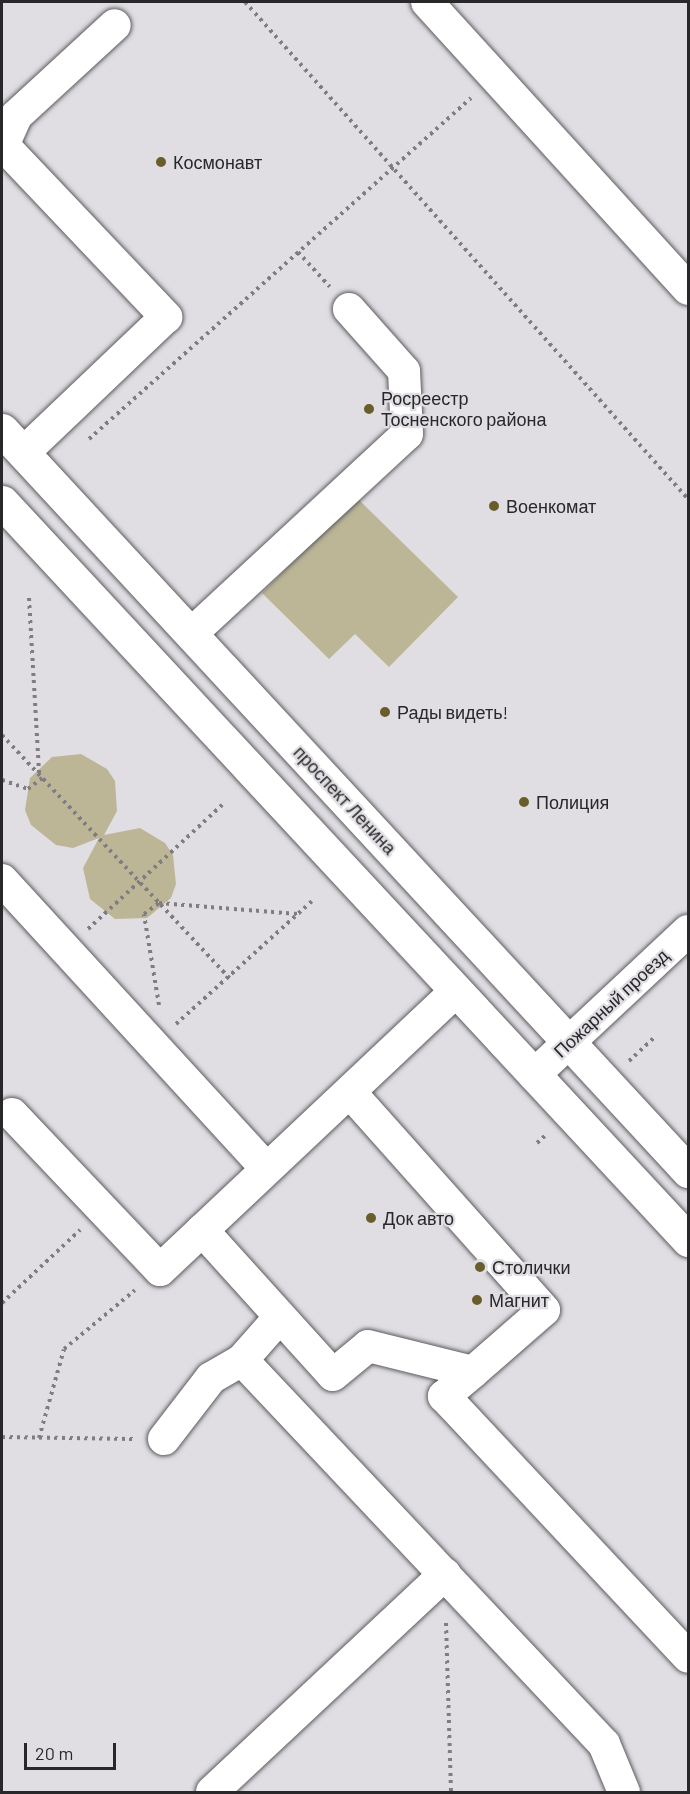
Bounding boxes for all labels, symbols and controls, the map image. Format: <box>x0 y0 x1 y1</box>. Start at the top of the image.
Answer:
place label: Космонавт <box>173 151 262 173</box>
marker: Космонавт <box>154 155 168 169</box>
place label: Росреестр Тосненского района <box>381 388 546 430</box>
marker: Росреестр Тосненского района <box>362 402 376 416</box>
place label: Военкомат <box>506 495 596 517</box>
marker: Военкомат <box>487 499 501 513</box>
place label: Рады видеть! <box>397 701 508 723</box>
marker: Рады видеть! <box>378 705 392 719</box>
street label: проспект Ленина <box>289 741 401 859</box>
place label: Полиция <box>536 791 609 813</box>
marker: Полиция <box>517 795 531 809</box>
street label: Пожарный проезд <box>549 944 673 1062</box>
place label: Док авто <box>383 1207 454 1229</box>
marker: Док авто <box>364 1211 378 1225</box>
place label: Столички <box>492 1256 571 1278</box>
marker: Столички <box>473 1260 487 1274</box>
place label: Магнит <box>489 1289 549 1311</box>
marker: Магнит <box>470 1293 484 1307</box>
scale bar <box>27 1731 118 1769</box>
text: 20 m <box>35 1742 73 1764</box>

